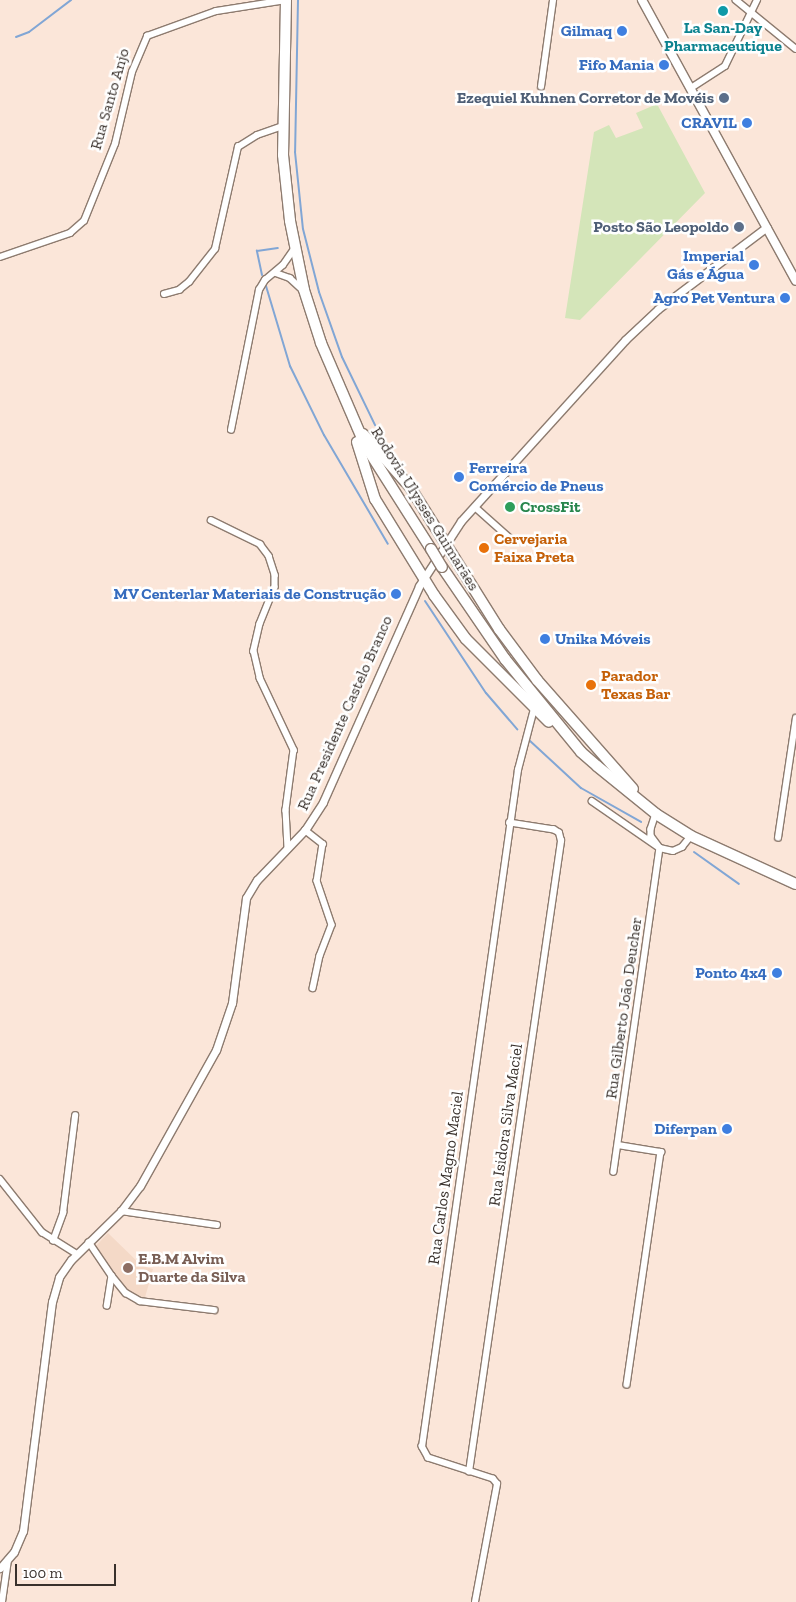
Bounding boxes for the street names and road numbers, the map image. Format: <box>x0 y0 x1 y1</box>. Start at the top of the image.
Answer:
street label: Rua Santo Anjo <box>86 46 134 152</box>
street label: Rodovia Ulysses Guimarães <box>367 424 483 594</box>
street label: Rua Presidente Castelo Branco <box>293 613 397 813</box>
street label: Rua Gilberto João Deucher <box>602 916 646 1100</box>
street label: Rua Isidora Silva Maciel <box>485 1043 527 1207</box>
street label: Rua Carlos Magno Maciel <box>424 1090 468 1266</box>

